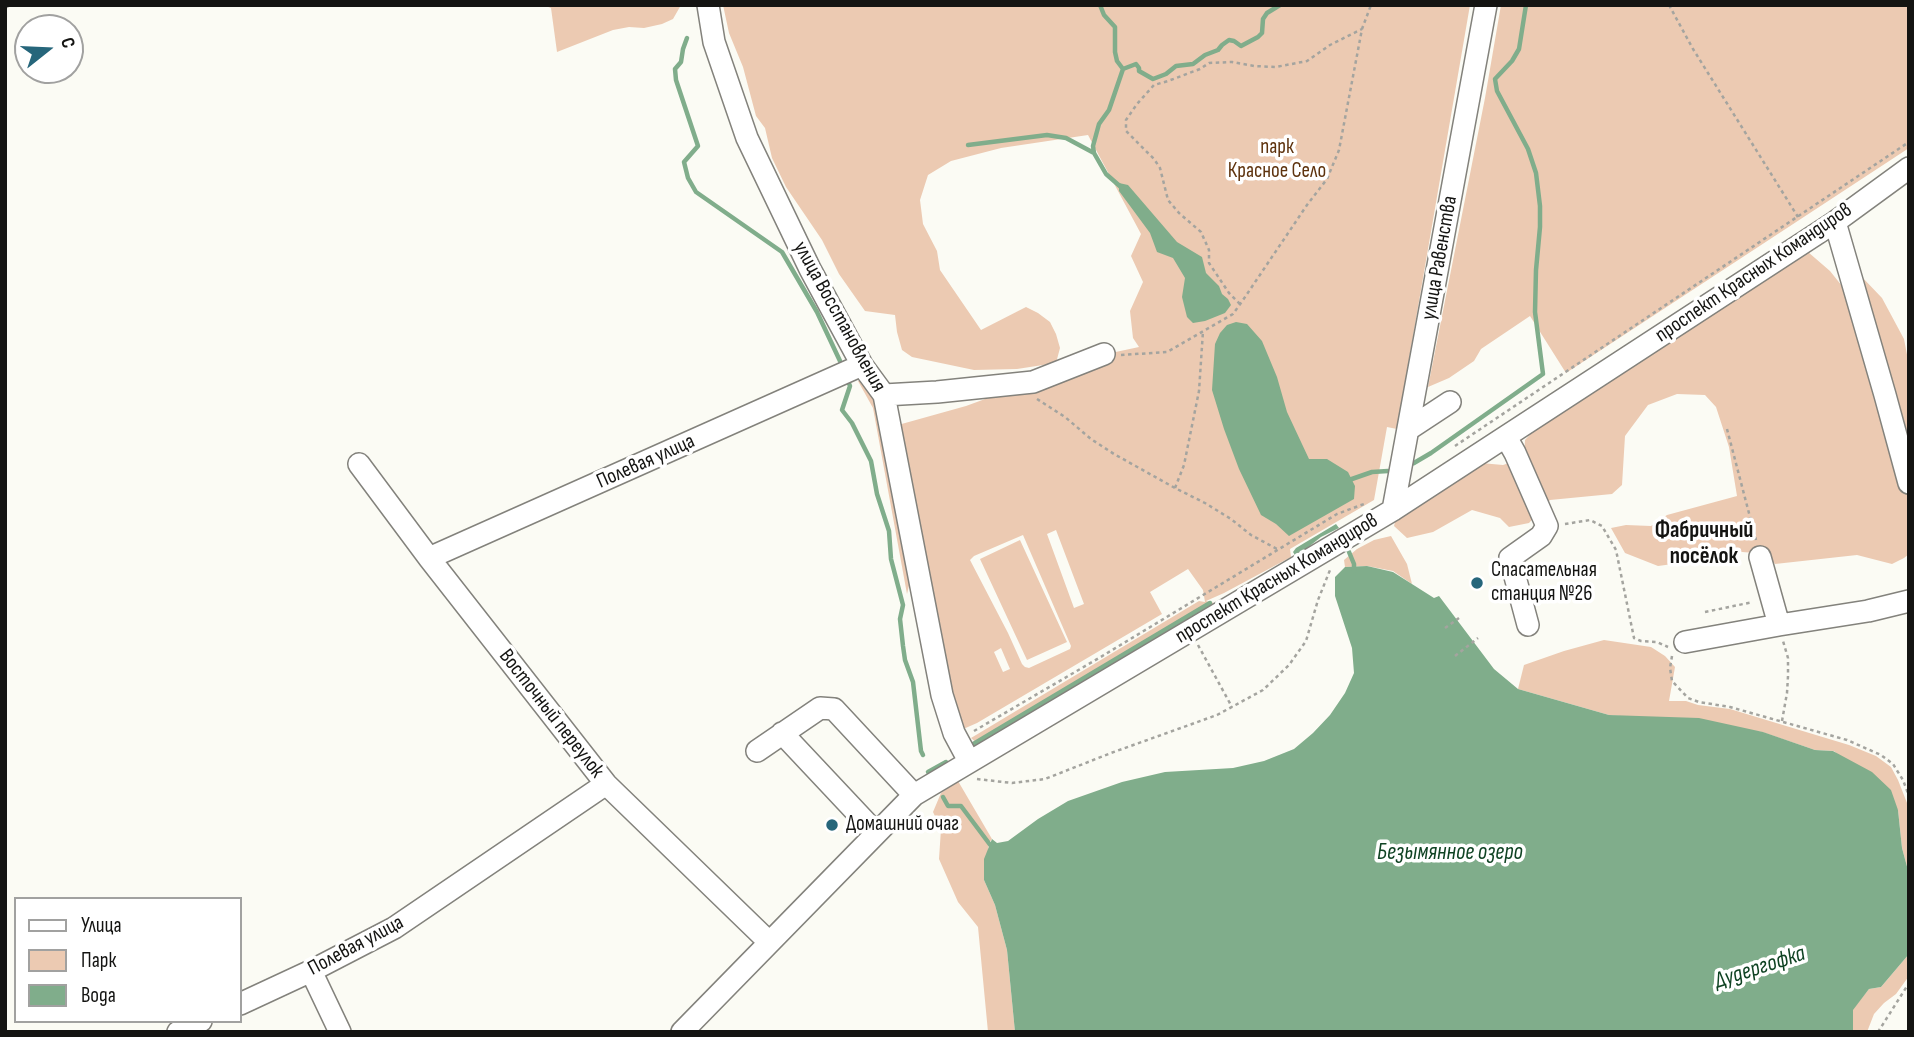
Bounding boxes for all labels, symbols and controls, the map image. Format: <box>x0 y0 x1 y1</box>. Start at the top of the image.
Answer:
north arrow <box>14 14 84 84</box>
text: С <box>55 35 80 51</box>
park label: парк Красное Село <box>1228 135 1326 185</box>
street label: улица Равенства <box>1417 194 1463 322</box>
street label: проспект Красных Командиров <box>1651 198 1857 348</box>
street label: улица Восстановления <box>787 237 891 397</box>
street label: Полевая улица <box>593 429 699 495</box>
street label: проспект Красных Командиров <box>1171 508 1383 650</box>
district label: Фабричный посёлок <box>1655 517 1753 571</box>
place label: Спасательная станция №26 <box>1491 558 1597 608</box>
marker: Спасательная станция №26 <box>1469 575 1485 591</box>
street label: Восточный переулок <box>493 645 609 783</box>
place label: Домашний очаг <box>846 812 959 838</box>
marker: Домашний очаг <box>824 817 840 833</box>
water label: Безымянное озеро <box>1377 839 1523 867</box>
legend <box>14 897 242 1023</box>
street label: Полевая улица <box>304 910 408 982</box>
text: Улица <box>81 913 122 938</box>
water label: Дудергофка <box>1711 940 1809 996</box>
text: Парк <box>81 948 116 973</box>
text: Вода <box>81 983 116 1008</box>

